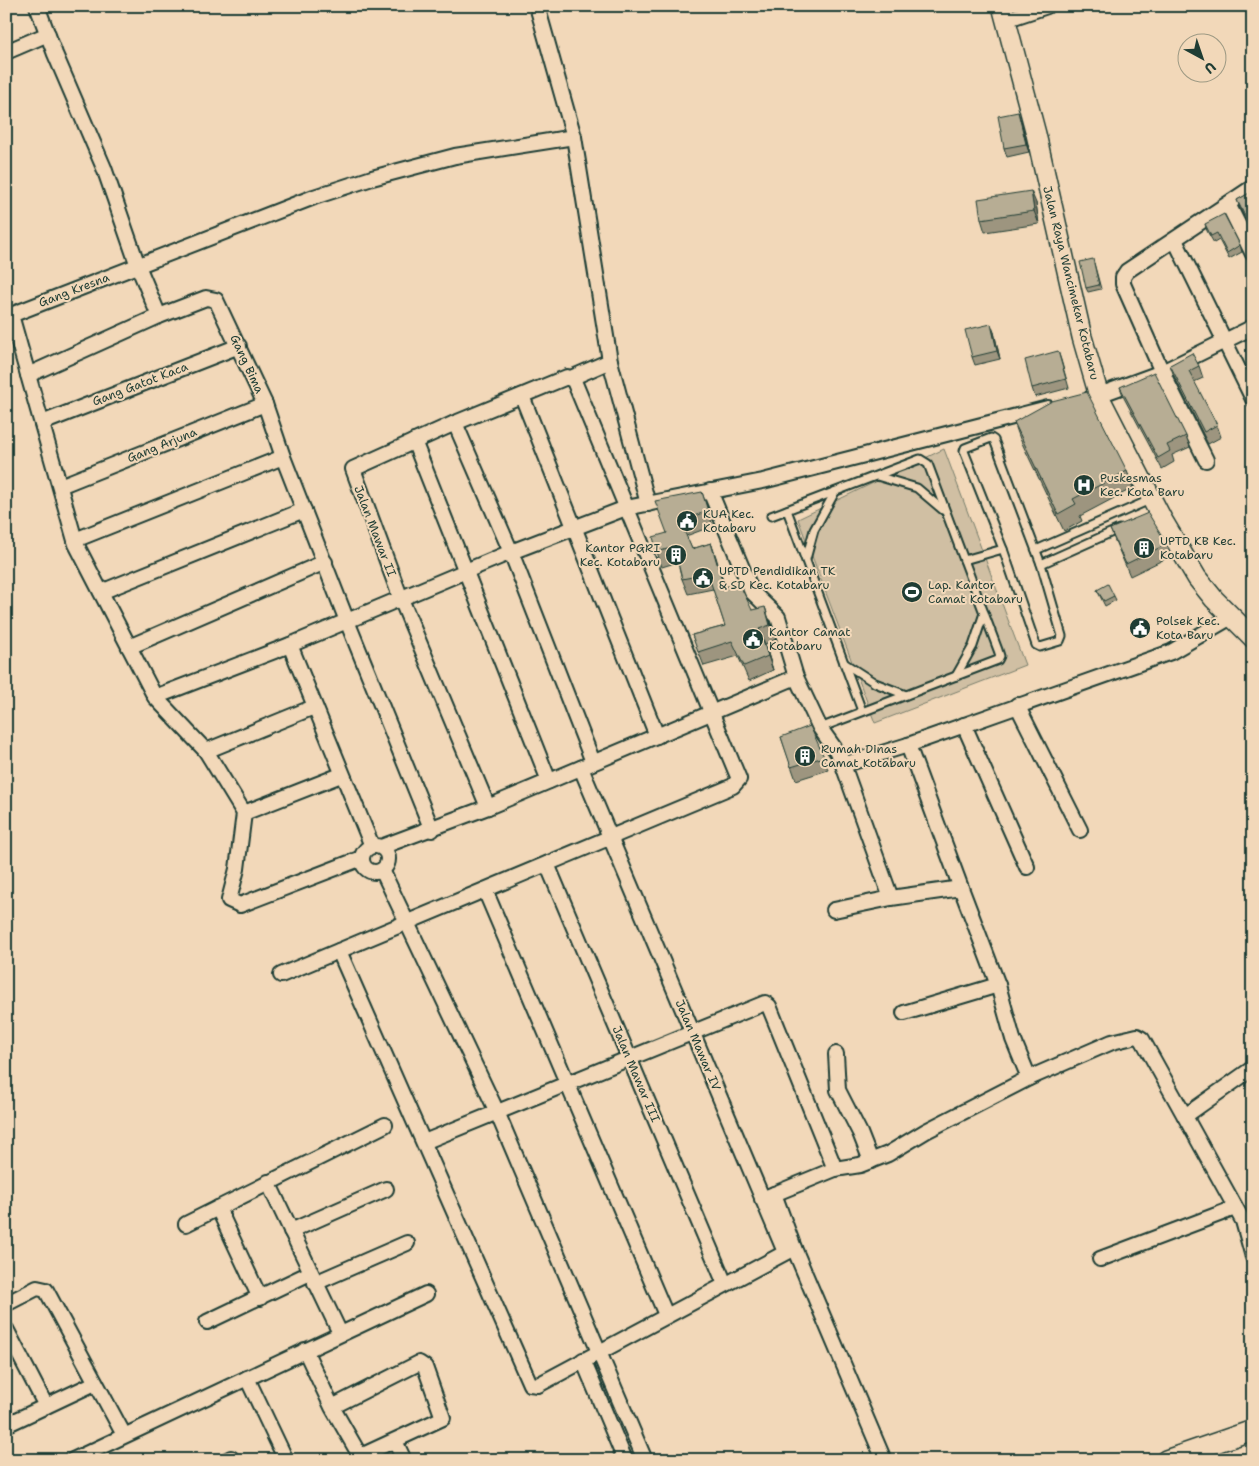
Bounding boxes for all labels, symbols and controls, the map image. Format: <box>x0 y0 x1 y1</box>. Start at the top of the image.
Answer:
north arrow <box>1176 32 1226 82</box>
text: U <box>1201 58 1220 78</box>
street label: Jalan Raya Wancimekar Kotabaru <box>1039 184 1103 382</box>
street label: Gang Kresna <box>36 269 112 311</box>
street label: Gang Bima <box>226 332 268 397</box>
street label: Gang Gatot Kaca <box>90 358 191 410</box>
street label: Gang Arjuna <box>125 424 200 466</box>
place label: Puskesmas Kec. Kota Baru <box>1100 470 1184 500</box>
hospital icon: Puskesmas Kec. Kota Baru <box>1072 473 1096 497</box>
street label: Jalan Mawar II <box>350 483 400 579</box>
place label: KUA Kec. Kotabaru <box>703 506 756 536</box>
public building icon: KUA Kec. Kotabaru <box>675 509 699 533</box>
place label: UPTD KB Kec. Kotabaru <box>1160 533 1236 563</box>
building icon: UPTD KB Kec. Kotabaru <box>1132 536 1156 560</box>
place label: Kantor PGRI Kec. Kotabaru <box>580 540 660 570</box>
building icon: Kantor PGRI Kec. Kotabaru <box>664 543 688 567</box>
place label: UPTD Pendidikan TK & SD Kec. Kotabaru <box>719 563 836 593</box>
public building icon: UPTD Pendidikan TK & SD Kec. Kotabaru <box>691 566 715 590</box>
place label: Lap. Kantor Camat Kotabaru <box>928 577 1023 607</box>
sports icon: Lap. Kantor Camat Kotabaru <box>900 580 924 604</box>
place label: Polsek Kec. Kota Baru <box>1156 613 1220 643</box>
public building icon: Polsek Kec. Kota Baru <box>1128 616 1152 640</box>
place label: Kantor Camat Kotabaru <box>769 624 850 654</box>
public building icon: Kantor Camat Kotabaru <box>741 627 765 651</box>
place label: Rumah Dinas Camat Kotabaru <box>821 741 916 771</box>
building icon: Rumah Dinas Camat Kotabaru <box>793 744 817 768</box>
street label: Jalan Mawar IV <box>672 997 724 1093</box>
street label: Jalan Mawar III <box>608 1023 664 1125</box>

